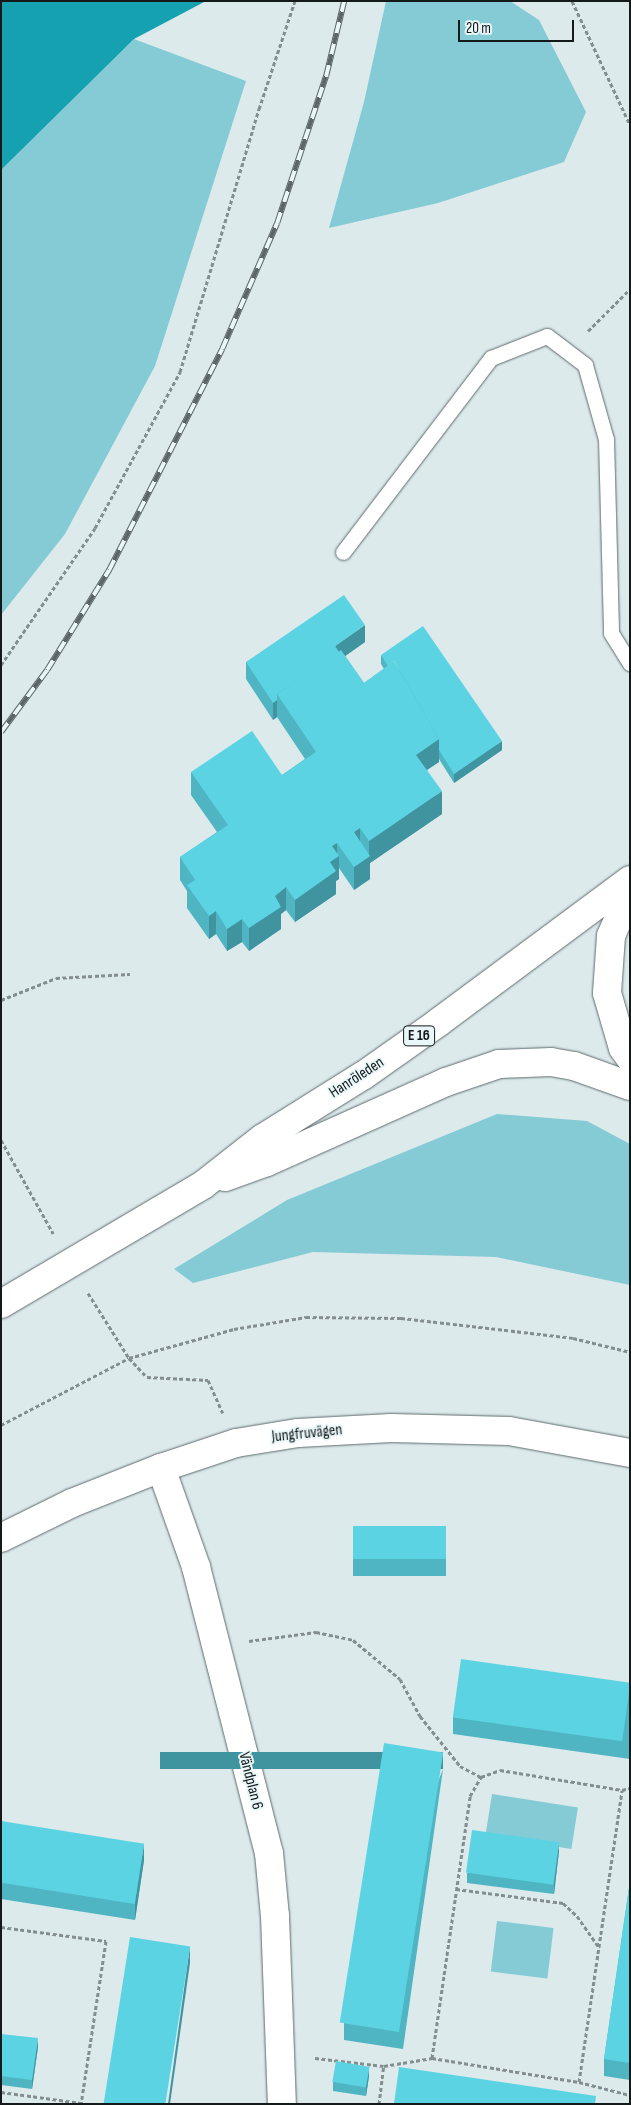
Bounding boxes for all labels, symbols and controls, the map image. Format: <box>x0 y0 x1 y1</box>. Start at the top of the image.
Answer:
scale bar <box>461 10 577 42</box>
text: 20 m <box>466 19 491 38</box>
road number: E 16 <box>403 1024 435 1048</box>
street label: Hanröleden <box>326 1053 388 1103</box>
street label: Jungfruvägen <box>271 1421 343 1447</box>
street label: Vändplan 6 <box>234 1750 266 1812</box>

